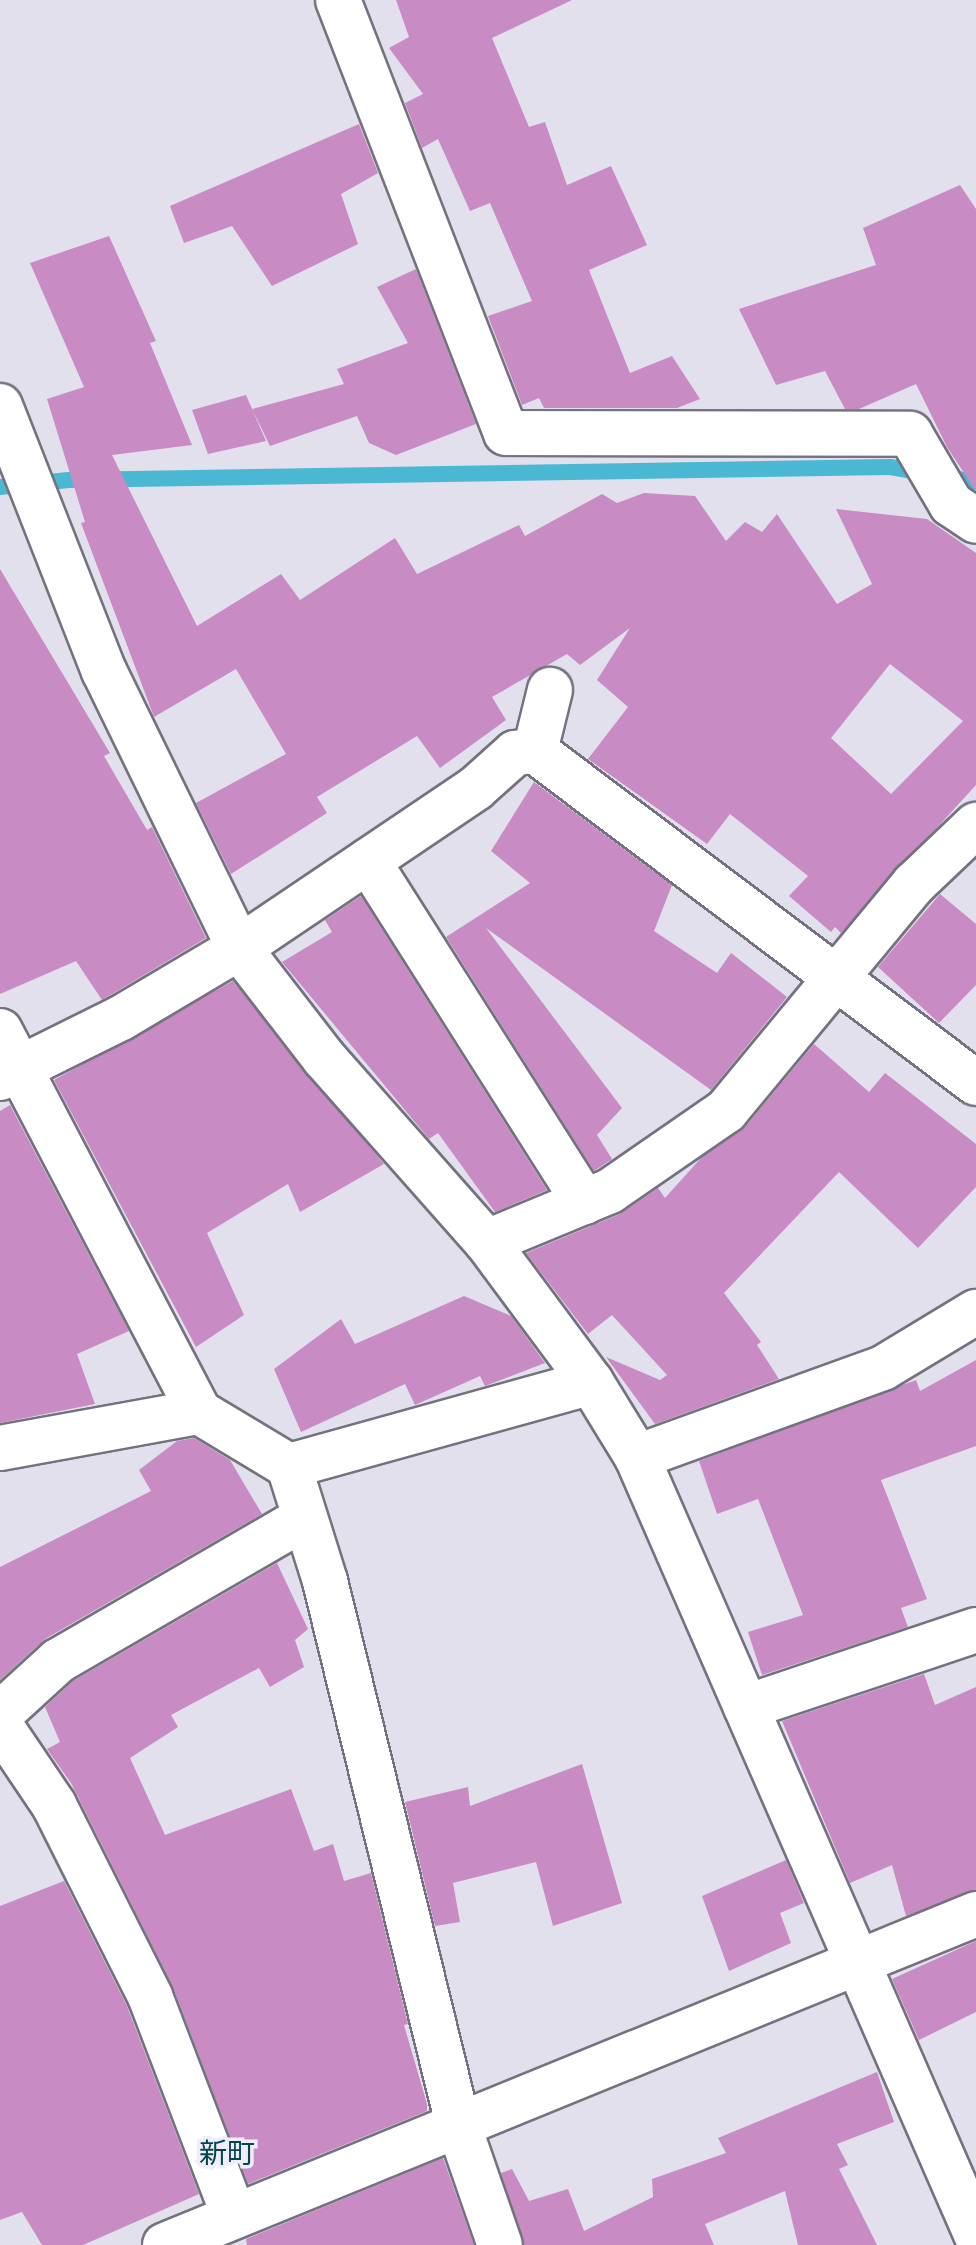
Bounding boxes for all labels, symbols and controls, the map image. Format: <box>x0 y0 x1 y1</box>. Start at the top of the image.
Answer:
district label: 新町 <box>199 2137 255 2171</box>

